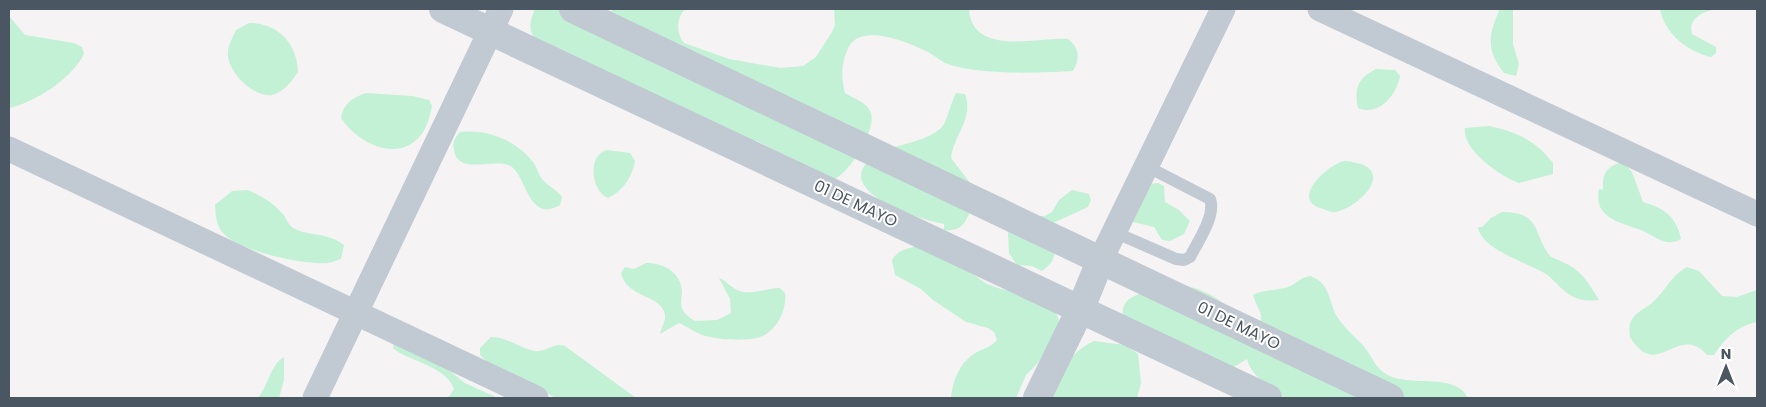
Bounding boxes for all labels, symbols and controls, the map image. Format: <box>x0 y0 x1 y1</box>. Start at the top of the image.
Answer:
street label: 01 DE MAYO <box>810 174 901 233</box>
street label: 01 DE MAYO <box>1193 295 1284 355</box>
north arrow <box>1701 342 1751 392</box>
text: N <box>1721 344 1731 364</box>

